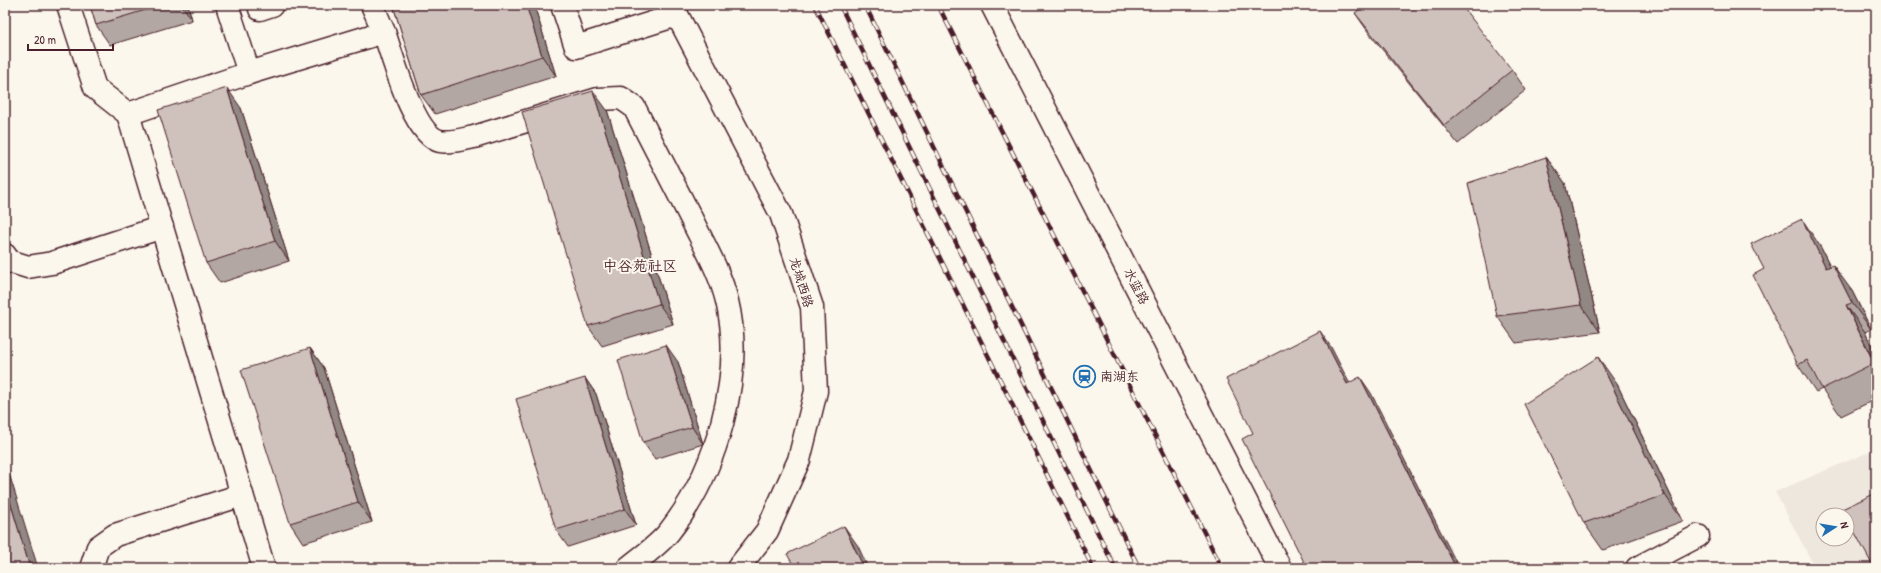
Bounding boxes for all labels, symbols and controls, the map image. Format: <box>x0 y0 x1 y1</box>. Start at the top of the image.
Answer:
scale bar <box>28 26 113 52</box>
text: 20 m <box>34 31 56 48</box>
street label: 龙城西路 <box>786 254 818 310</box>
district label: 中谷苑社区 <box>602 255 678 276</box>
street label: 水蓝路 <box>1120 265 1154 307</box>
station icon: 南湖东 <box>1071 363 1097 389</box>
place label: 南湖东 <box>1100 367 1139 385</box>
north arrow <box>1815 507 1855 547</box>
text: N <box>1837 521 1852 529</box>

